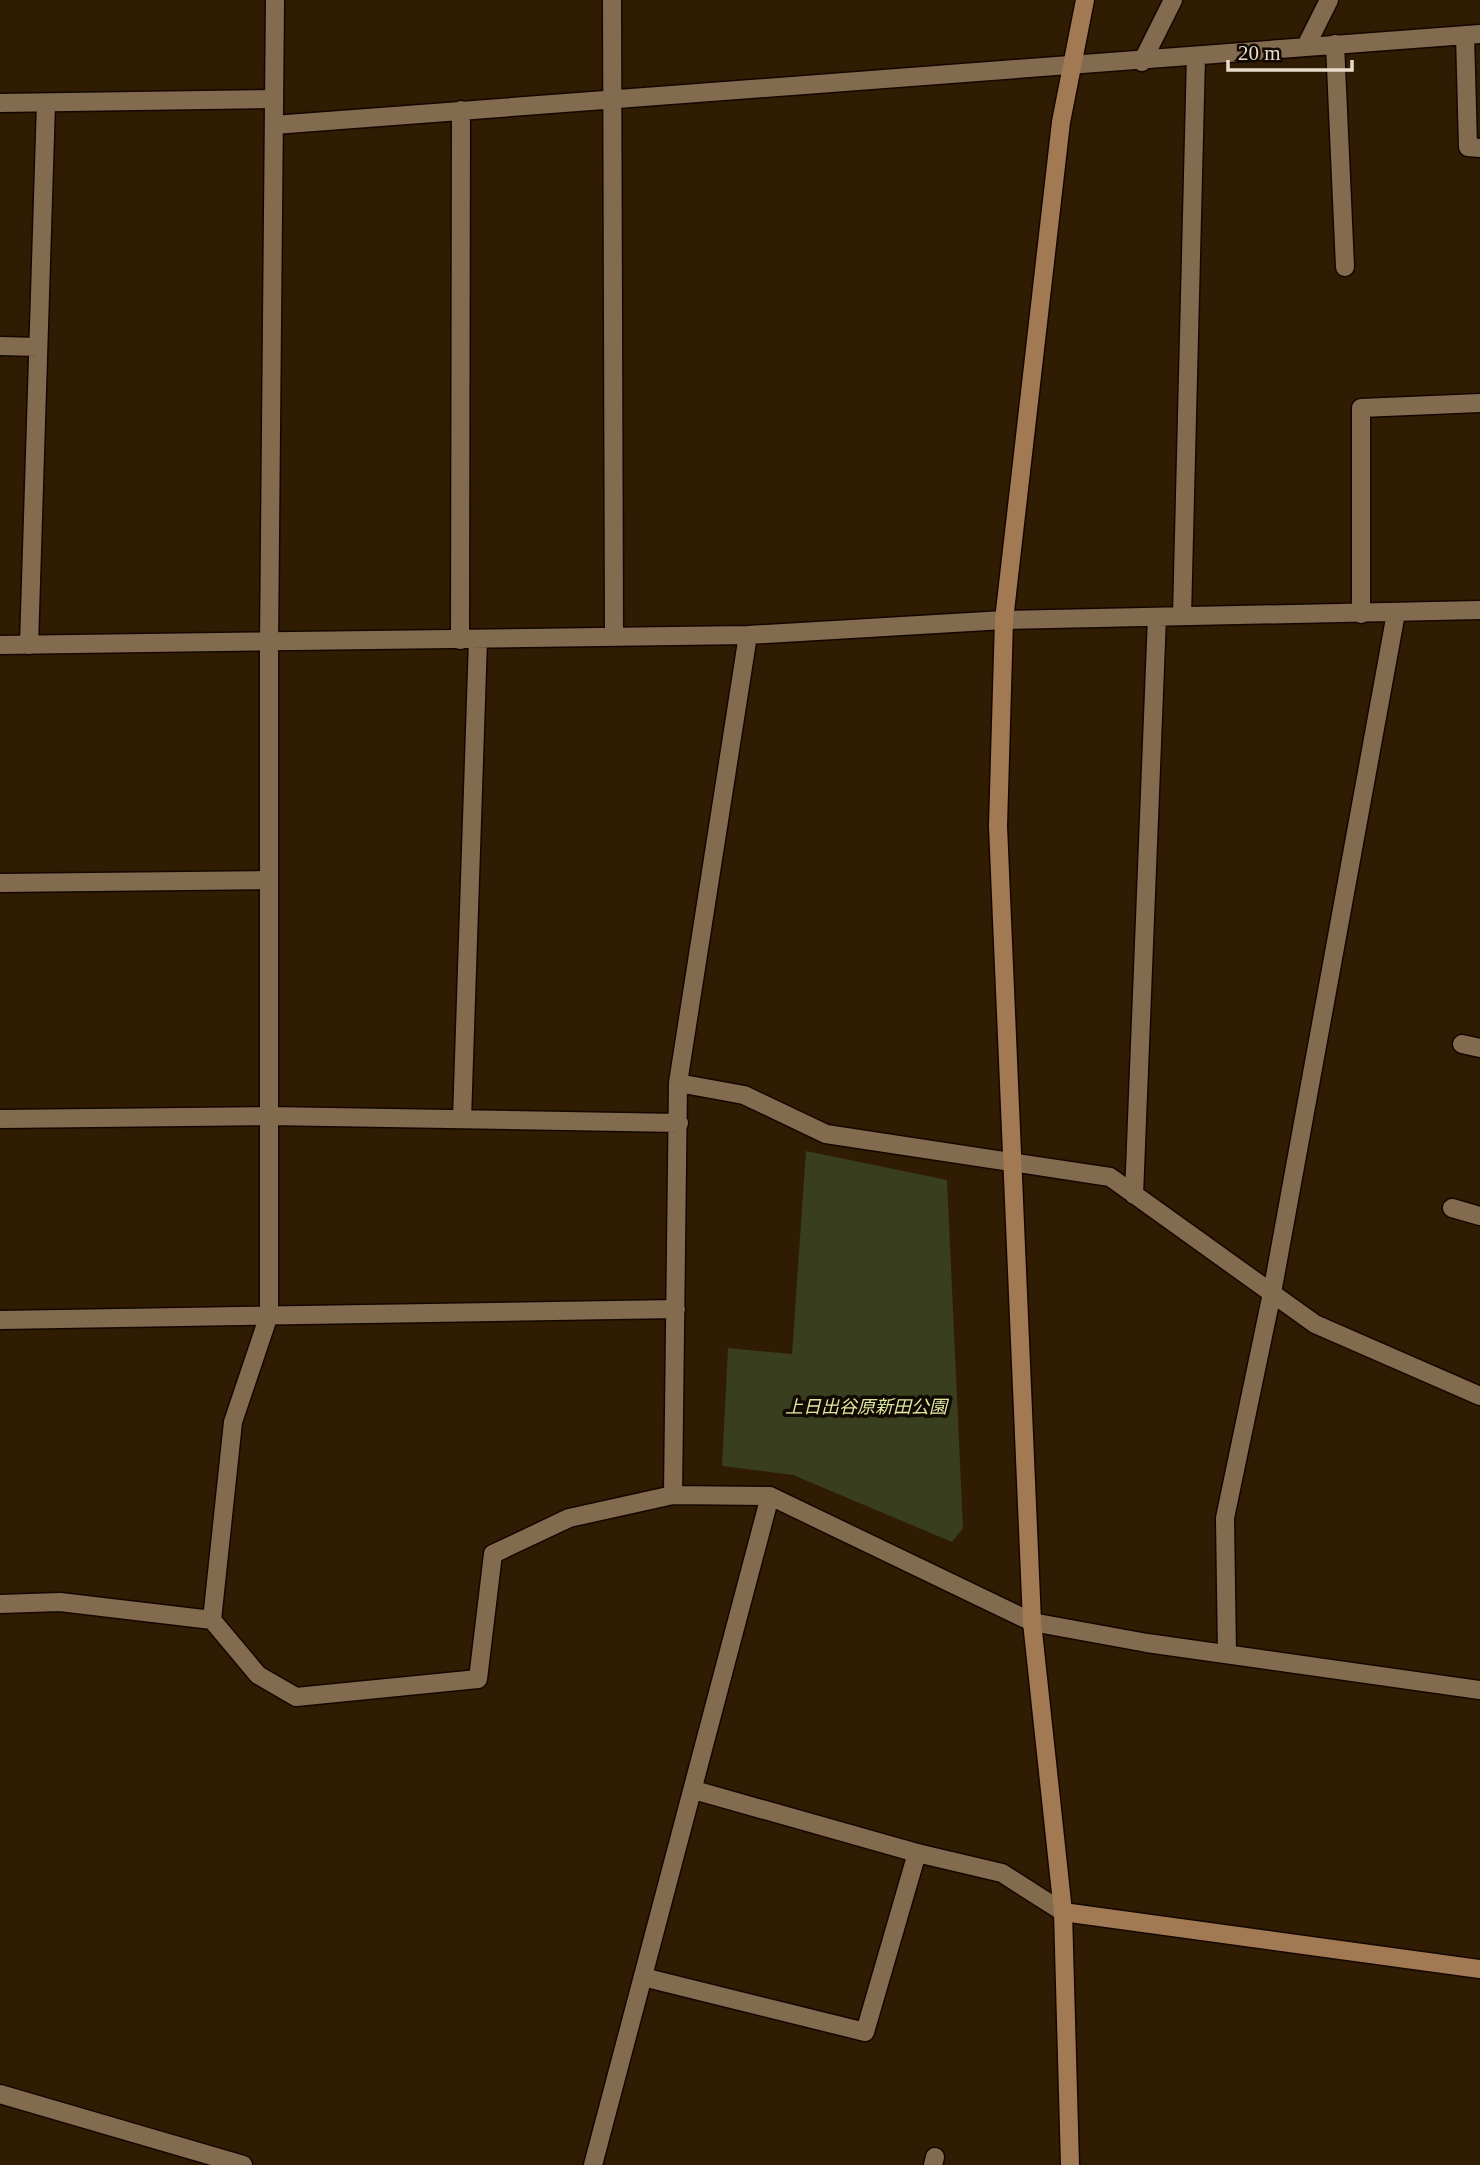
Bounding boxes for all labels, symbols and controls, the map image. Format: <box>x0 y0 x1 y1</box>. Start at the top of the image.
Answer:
scale bar <box>1228 28 1352 72</box>
text: 20 m <box>1238 41 1281 65</box>
park label: 上日出谷原新田公園 <box>785 1397 950 1417</box>

